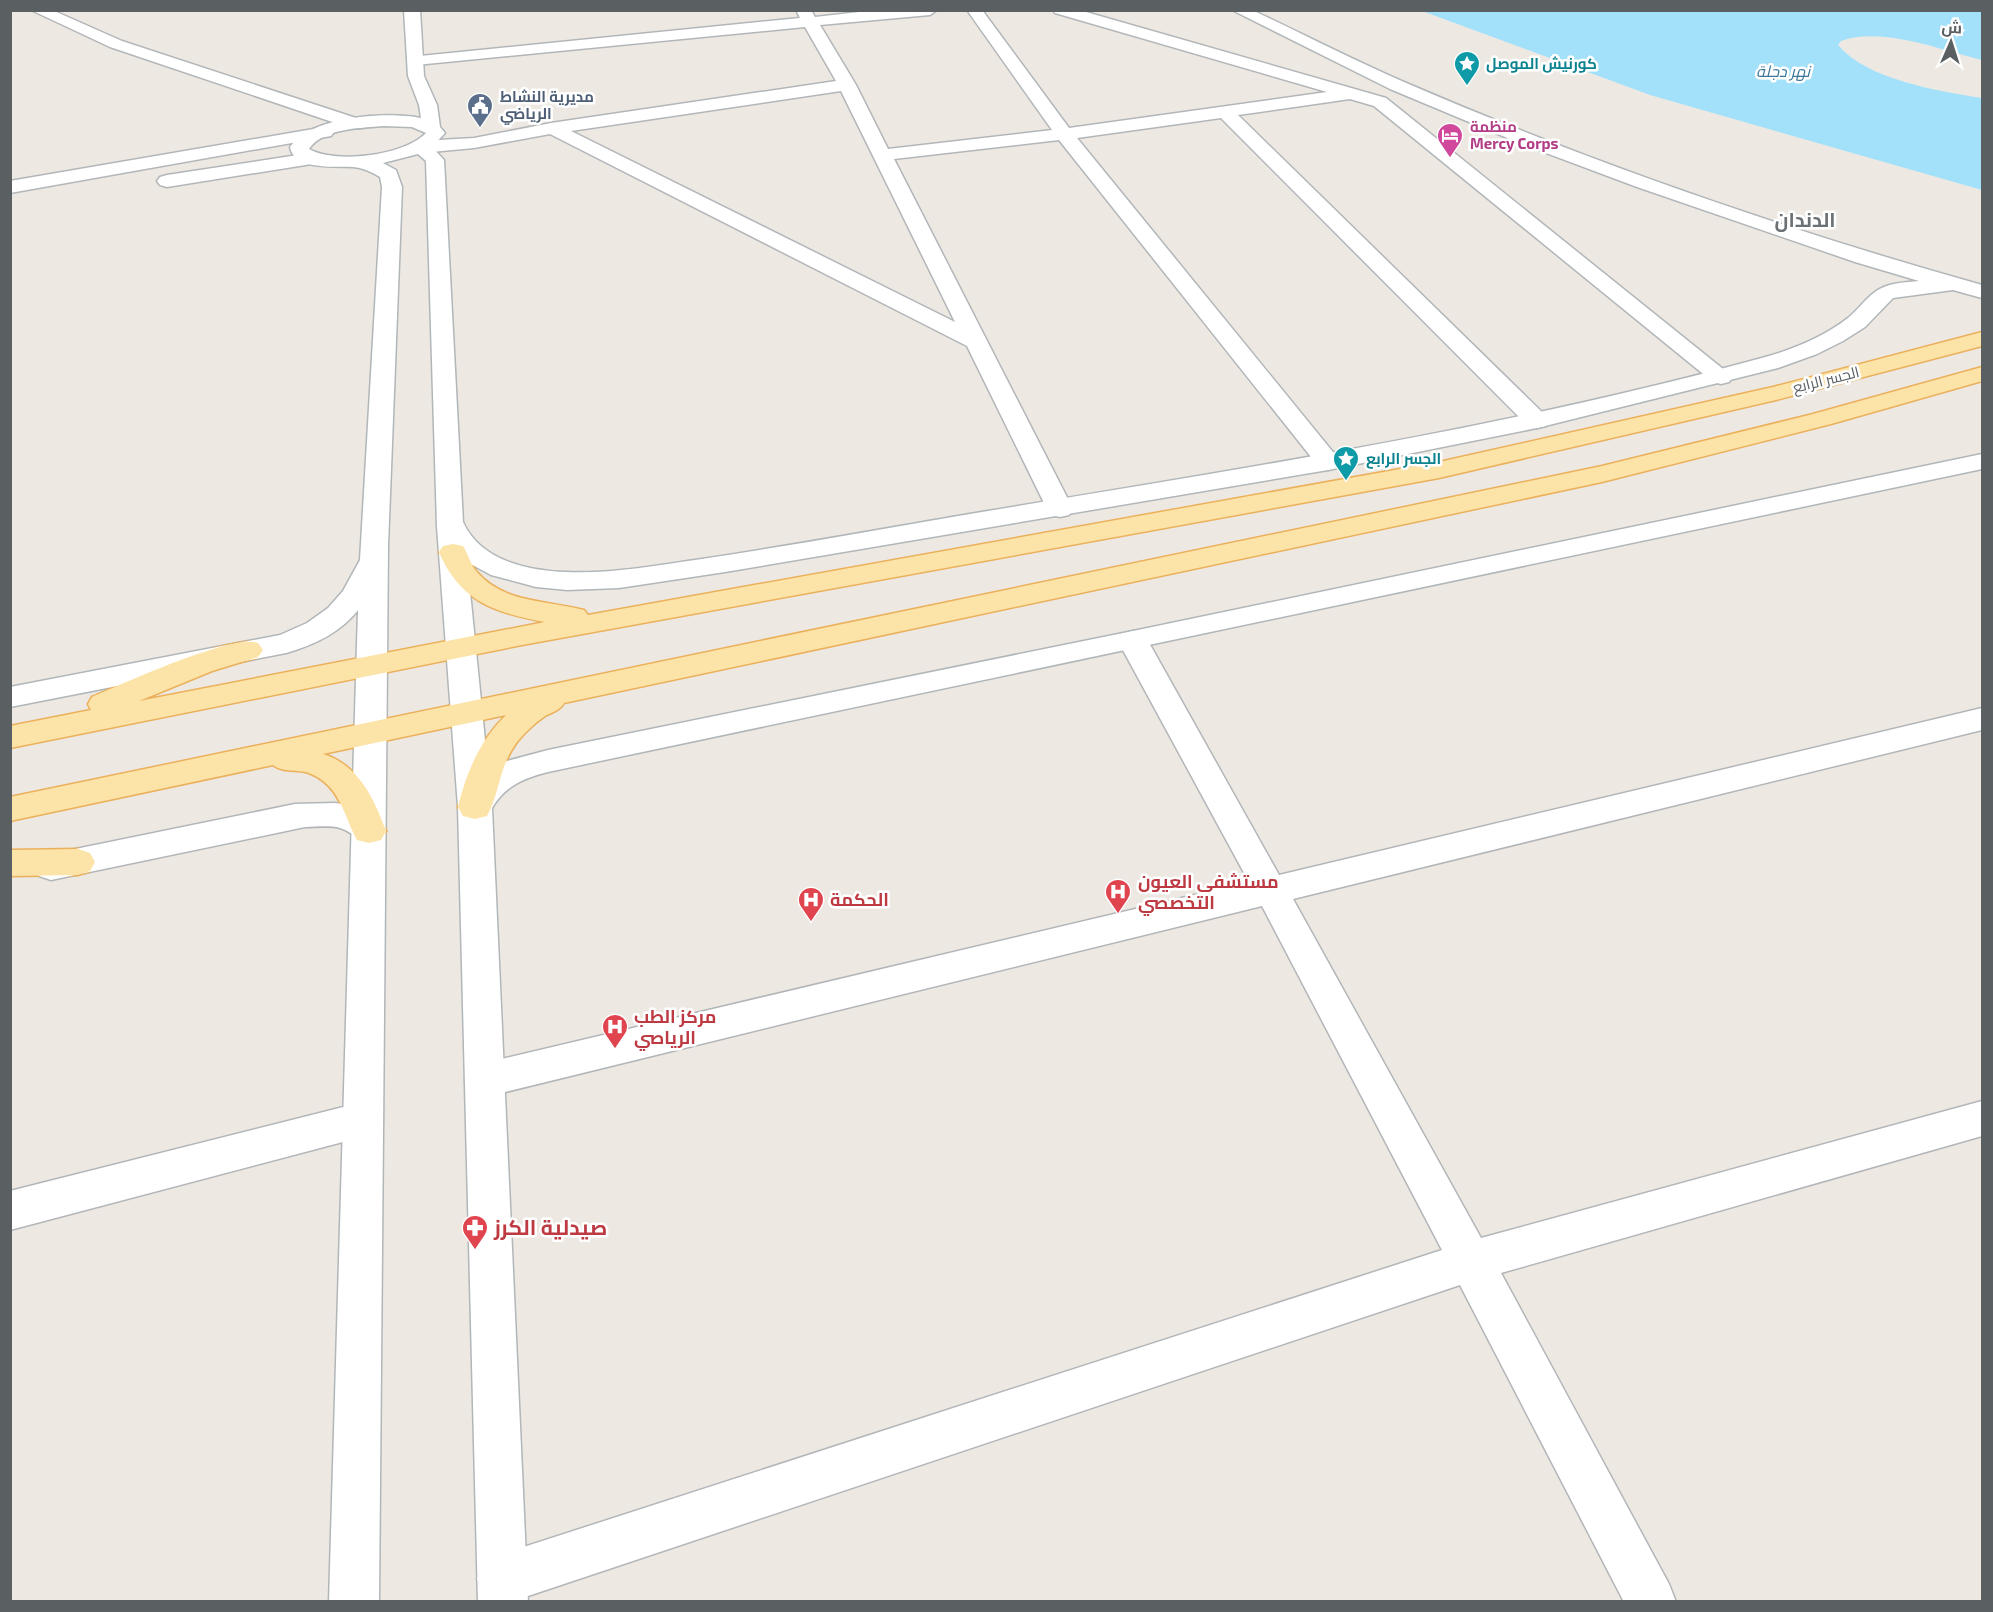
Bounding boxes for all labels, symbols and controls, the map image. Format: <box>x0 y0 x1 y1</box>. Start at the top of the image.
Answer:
north arrow <box>1921 12 1981 72</box>
text: ش <box>1941 16 1963 38</box>
place icon: كورنيش الموصل <box>1452 49 1482 87</box>
place label: كورنيش الموصل <box>1486 54 1597 73</box>
water label: نهر دجلة <box>1756 61 1812 81</box>
place label: مديرية النشاط الرياضي <box>500 87 594 125</box>
public building icon: مديرية النشاط الرياضي <box>465 91 495 129</box>
place label: منظمة Mercy Corps <box>1470 117 1559 153</box>
hotel icon: منظمة Mercy Corps <box>1435 121 1465 159</box>
district label: الدندان <box>1774 207 1836 232</box>
street label: الجسر الرابع <box>1791 362 1862 399</box>
place icon: الجسر الرابع <box>1331 444 1361 482</box>
place label: الجسر الرابع <box>1366 449 1441 469</box>
place label: مستشفى العيون التخصصي <box>1138 870 1279 917</box>
hospital icon: مستشفى العيون التخصصي <box>1103 877 1133 915</box>
hospital icon: الحكمة <box>796 885 826 923</box>
place label: الحكمة <box>830 888 889 910</box>
place label: مركز الطب الرياصي <box>634 1005 716 1052</box>
hospital icon: مركز الطب الرياصي <box>600 1012 630 1050</box>
pharmacy icon: صيدلية الكرز <box>460 1213 490 1251</box>
place label: صيدلية الكرز <box>493 1214 607 1240</box>

